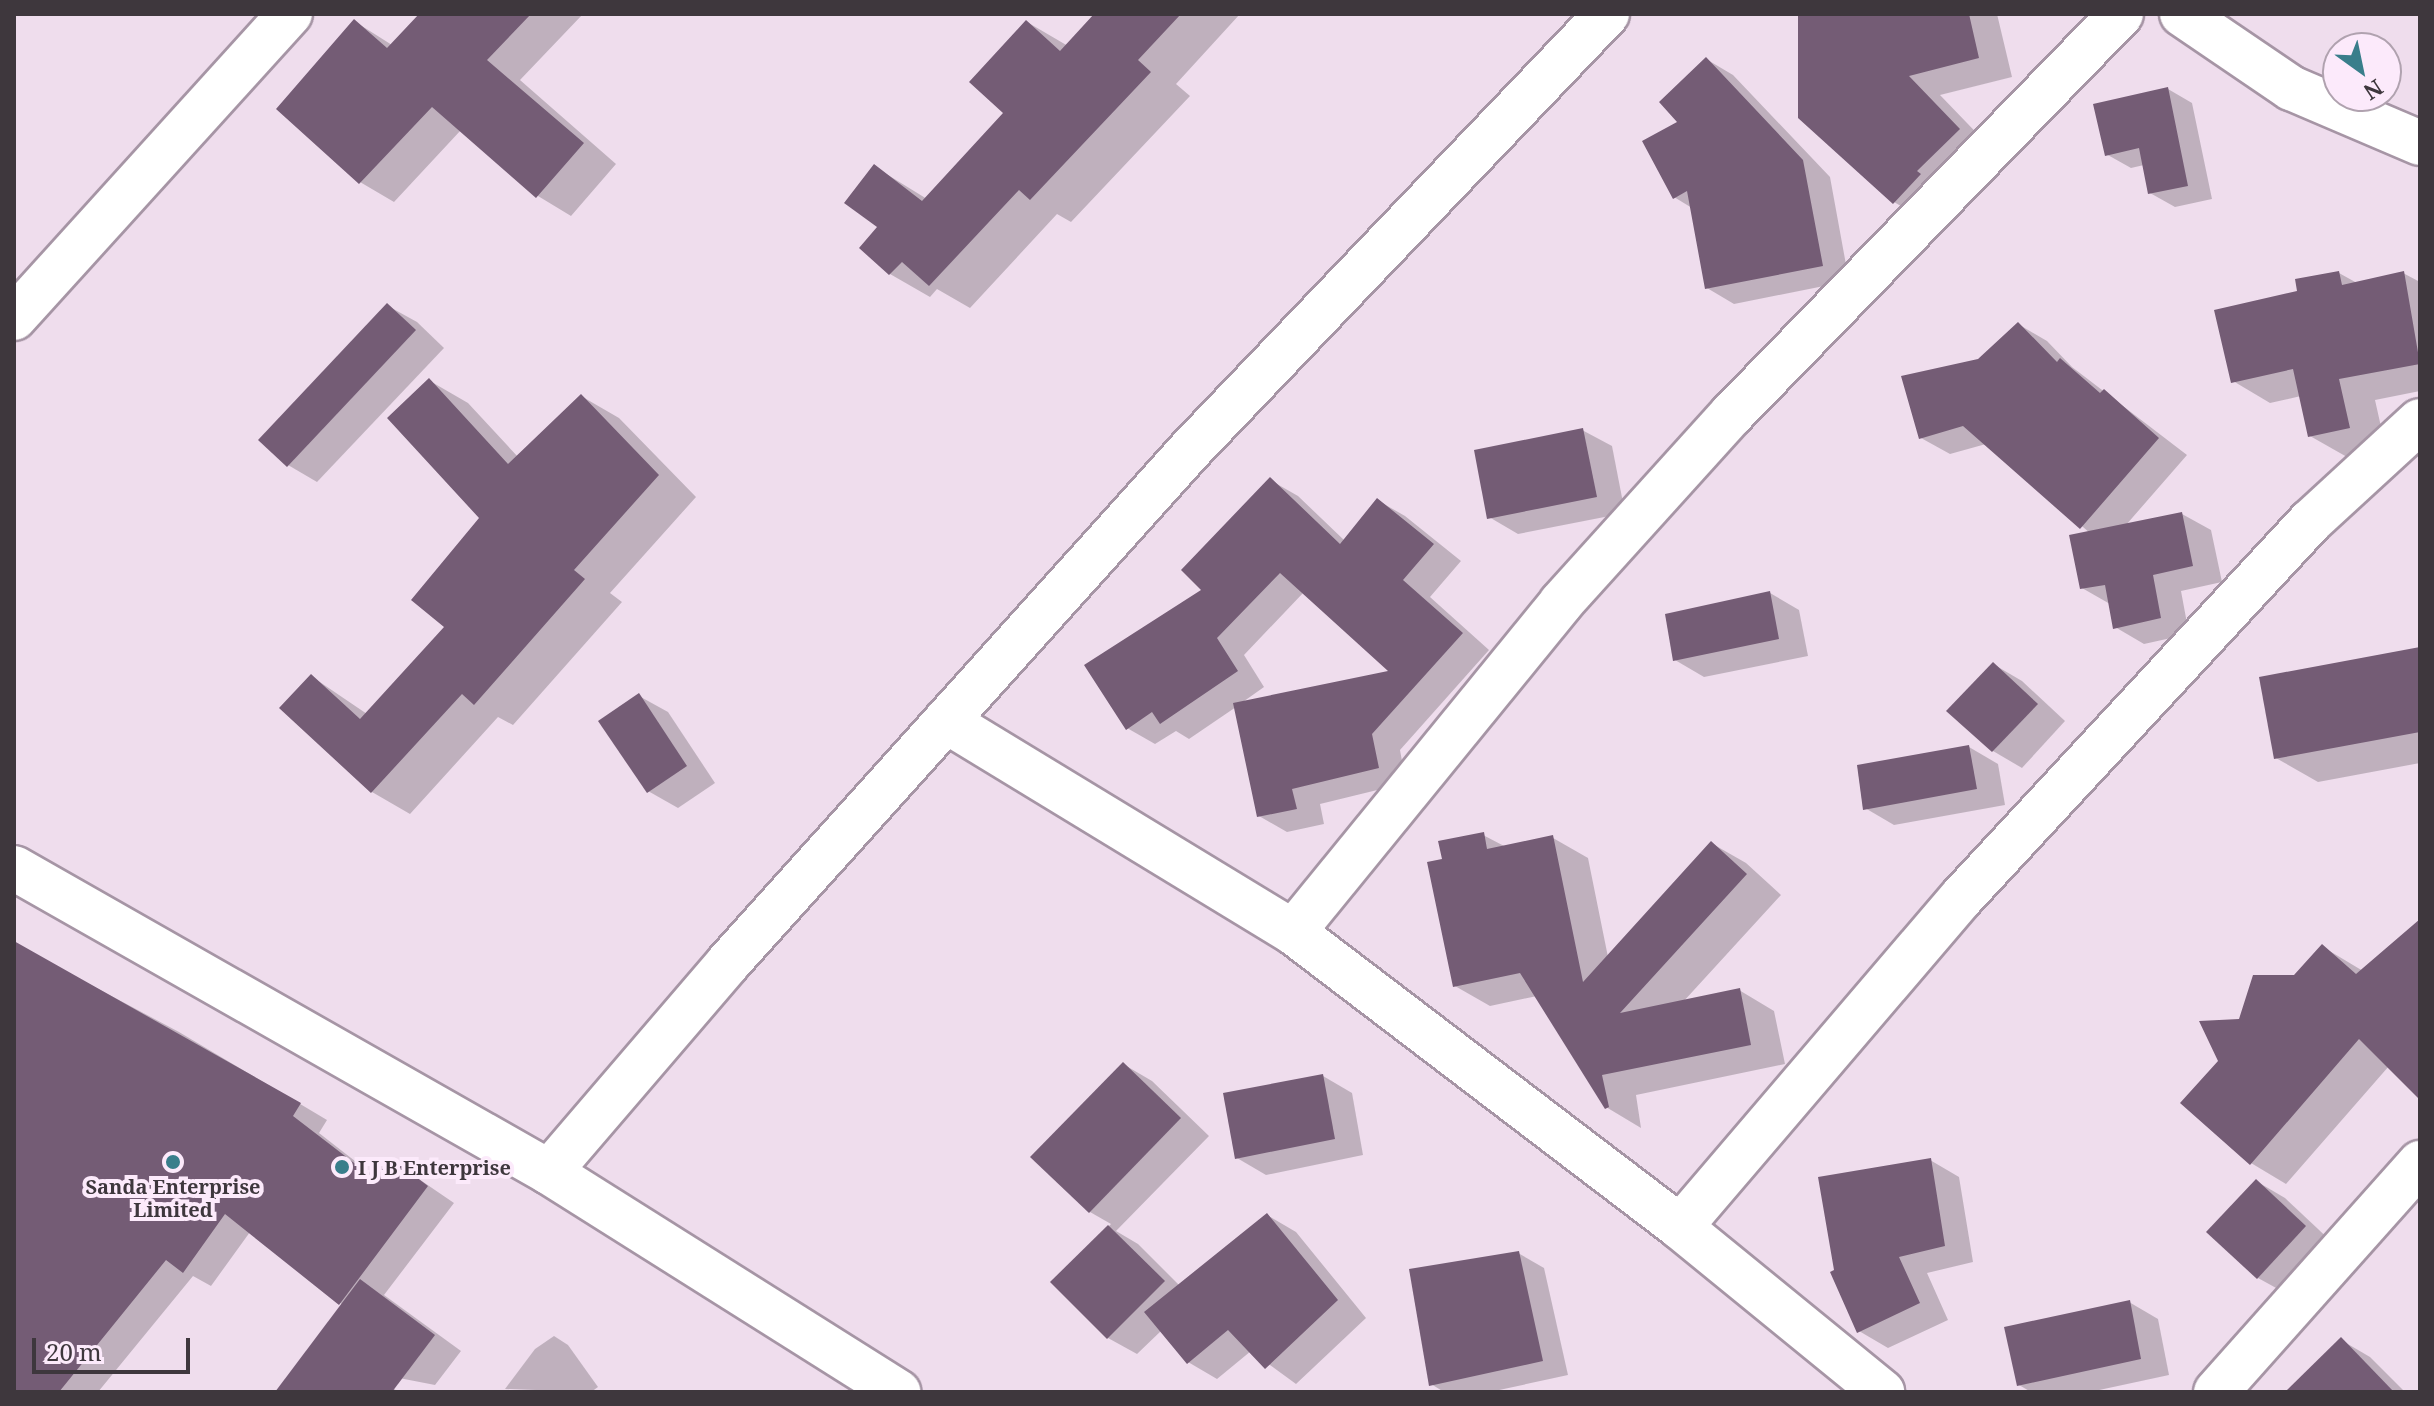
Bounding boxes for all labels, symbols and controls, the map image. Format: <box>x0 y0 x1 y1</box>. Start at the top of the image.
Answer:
north arrow <box>2322 32 2402 112</box>
text: N <box>2359 73 2389 108</box>
marker: Sanda Enterprise Limited <box>164 1153 182 1171</box>
place label: I J B Enterprise <box>358 1155 511 1179</box>
marker: I J B Enterprise <box>333 1158 351 1176</box>
place label: Sanda Enterprise Limited <box>86 1174 260 1221</box>
scale bar <box>36 1322 194 1372</box>
text: 20 m <box>46 1335 102 1368</box>

